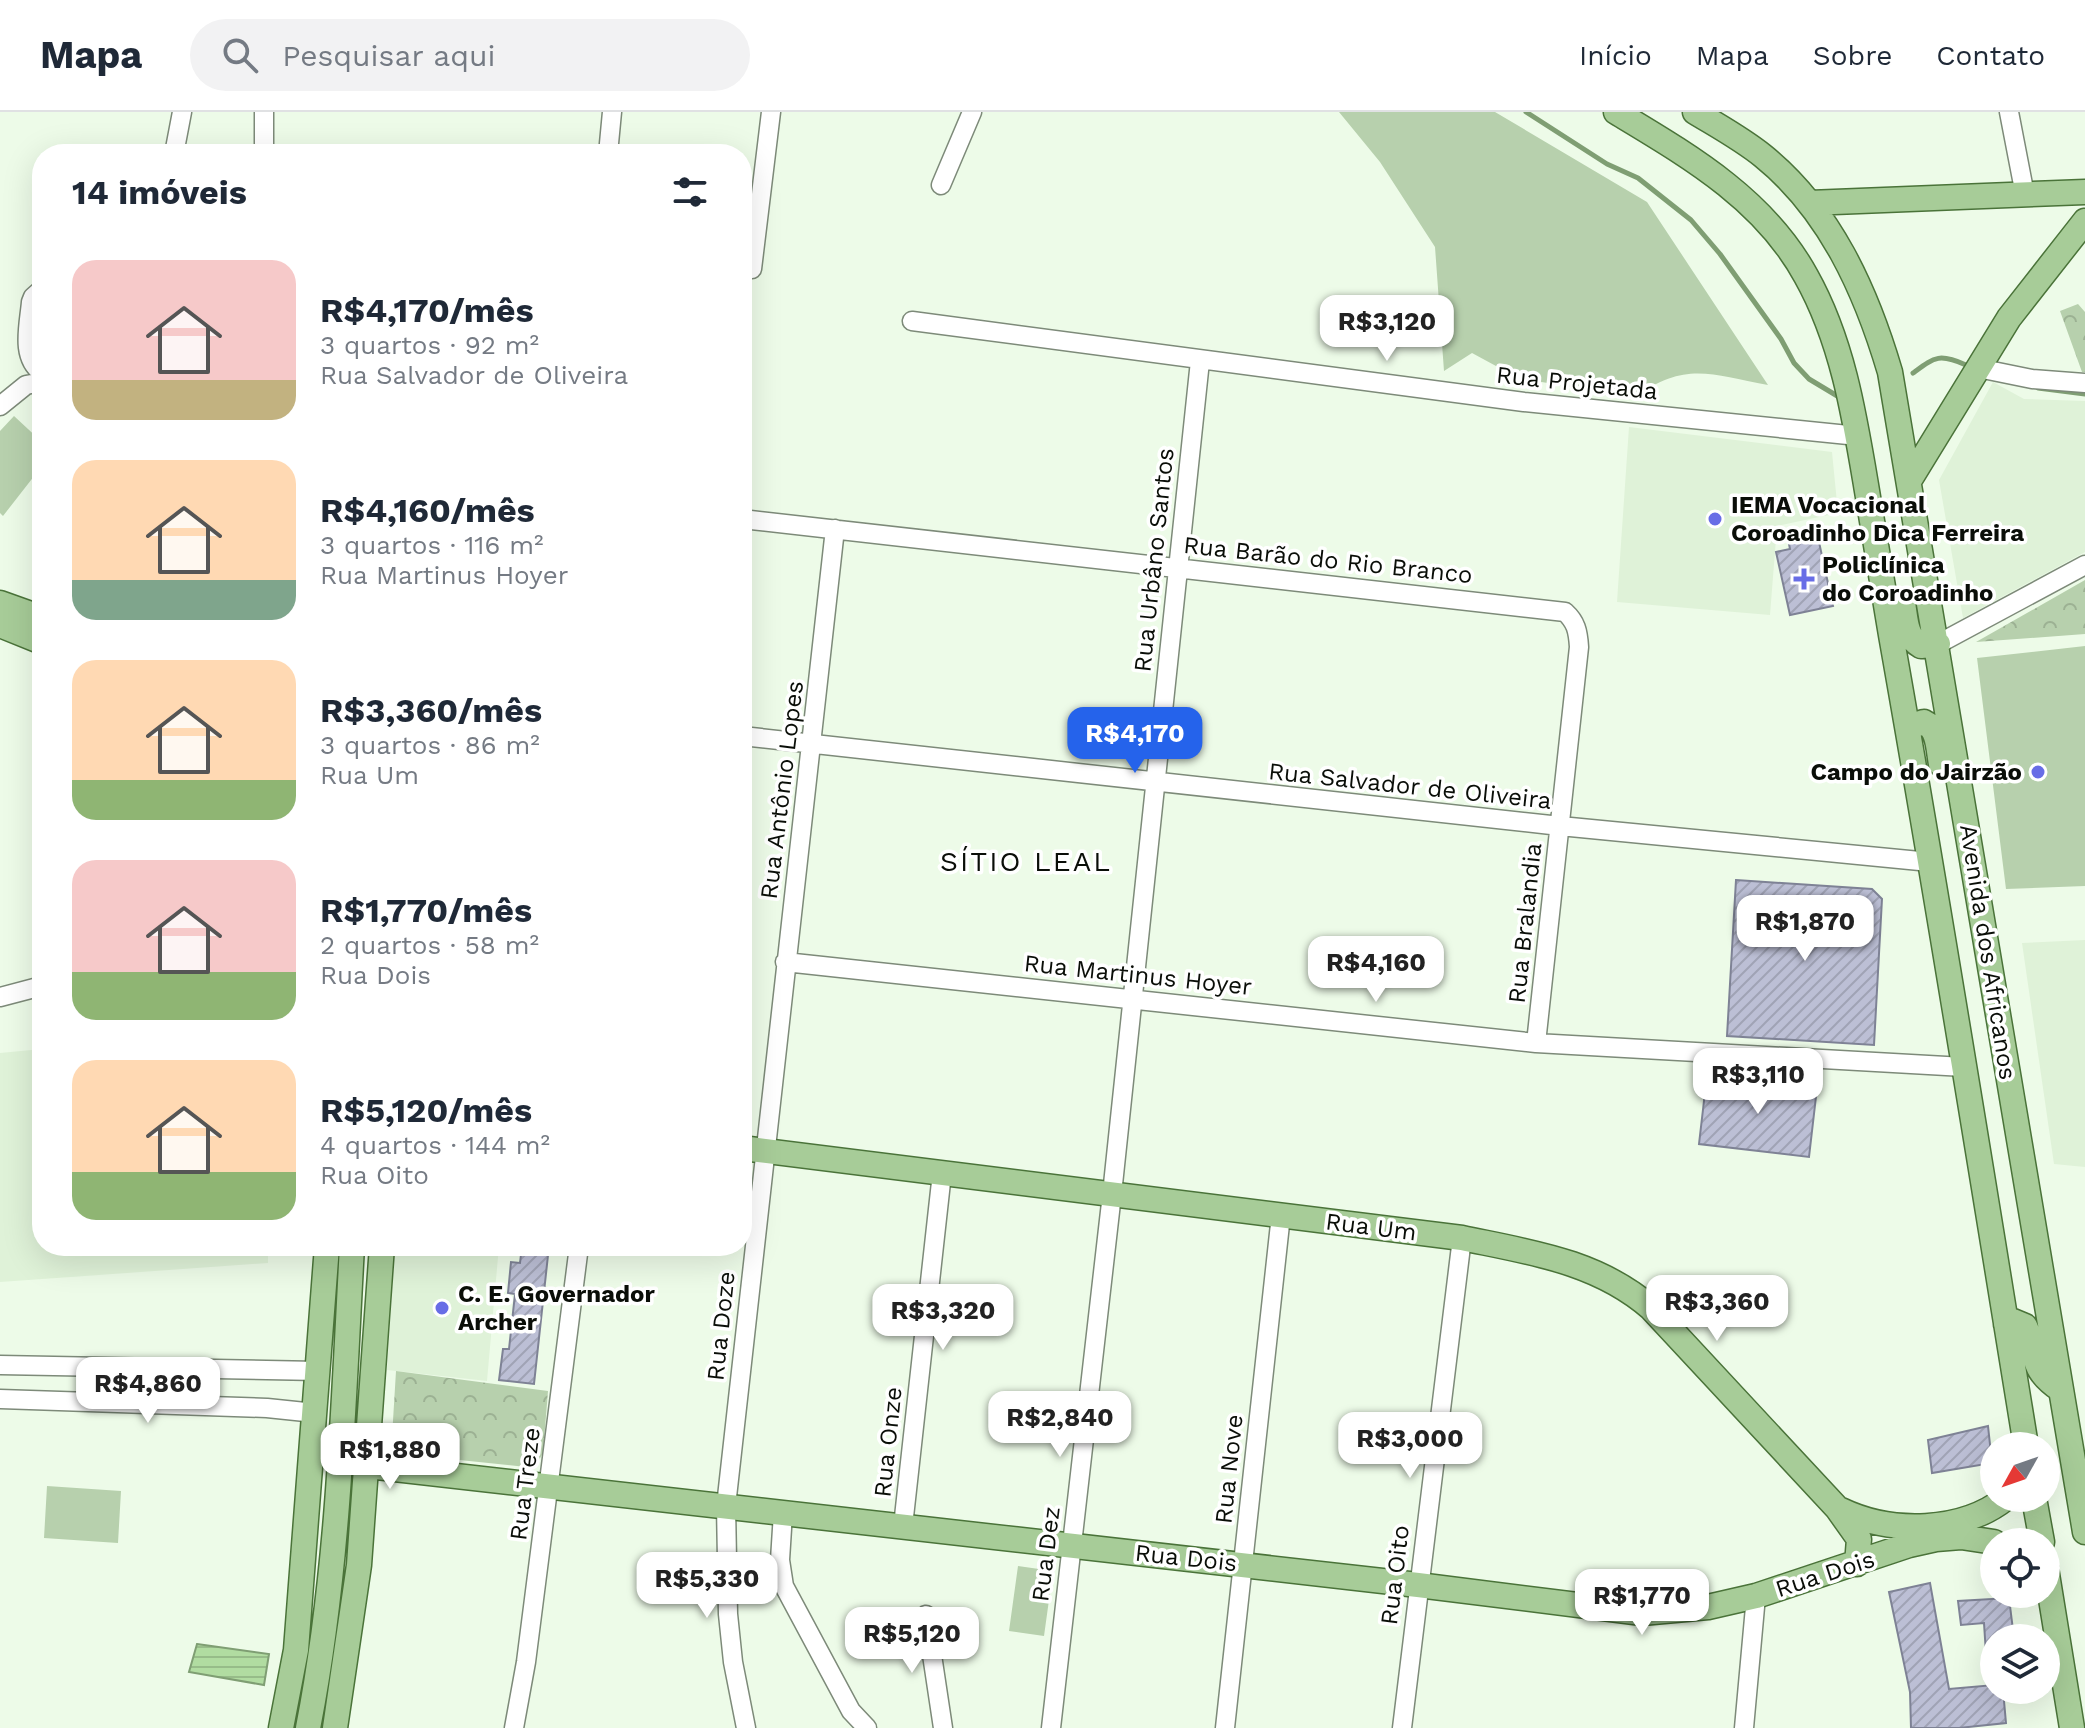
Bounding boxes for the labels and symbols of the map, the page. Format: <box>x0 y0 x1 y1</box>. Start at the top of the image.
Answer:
pin: R$3,120 <box>1313 295 1461 363</box>
street label: Rua Projetada <box>1495 361 1659 405</box>
street label: Rua Urbâno Santos <box>1128 447 1180 673</box>
place label: IEMA Vocacional Coroadinho Dica Ferreira <box>1731 491 2024 547</box>
marker: IEMA Vocacional Coroadinho Dica Ferreira <box>1706 510 1724 528</box>
street label: Rua Barão do Rio Branco <box>1182 531 1474 589</box>
place label: Policlínica do Coroadinho <box>1822 551 1993 607</box>
marker: Policlínica do Coroadinho <box>1793 568 1815 590</box>
street label: Rua Antônio Lopes <box>755 679 809 901</box>
pin: R$4,170 <box>1061 707 1209 775</box>
street label: Rua Salvador de Oliveira <box>1267 757 1553 815</box>
place label: Campo do Jairzão <box>1811 758 2022 786</box>
marker: Campo do Jairzão <box>2029 763 2047 781</box>
street label: Avenida dos Africanos <box>1954 822 2022 1082</box>
street label: Rua Bralandia <box>1503 841 1547 1005</box>
district label: SÍTIO LEAL <box>940 845 1112 878</box>
pin: R$1,870 <box>1731 895 1879 963</box>
pin: R$4,160 <box>1302 936 1450 1004</box>
street label: Rua Martinus Hoyer <box>1023 949 1254 1001</box>
pin: R$3,110 <box>1684 1048 1832 1116</box>
street label: Rua Um <box>1324 1208 1418 1246</box>
street label: Rua Doze <box>701 1270 741 1382</box>
pin: R$3,360 <box>1643 1275 1791 1343</box>
place label: C. E. Governador Archer <box>458 1280 655 1336</box>
pin: R$3,320 <box>869 1284 1017 1352</box>
marker: C. E. Governador Archer <box>433 1299 451 1317</box>
pin: R$4,860 <box>74 1357 222 1425</box>
street label: Rua Onze <box>868 1385 908 1499</box>
pin: R$2,840 <box>986 1391 1134 1459</box>
pin: R$3,000 <box>1336 1412 1484 1480</box>
street label: Rua Nove <box>1209 1413 1249 1525</box>
pin: R$1,880 <box>316 1423 464 1491</box>
street label: Rua Treze <box>504 1426 546 1542</box>
north arrow <box>1980 1432 2060 1512</box>
street label: Rua Dez <box>1026 1505 1066 1603</box>
street label: Rua Oito <box>1375 1523 1415 1627</box>
street label: Rua Dois <box>1134 1539 1238 1577</box>
street label: Rua Dois <box>1772 1545 1878 1603</box>
pin: R$5,330 <box>633 1552 781 1620</box>
pin: R$1,770 <box>1568 1569 1716 1637</box>
pin: R$5,120 <box>838 1607 986 1675</box>

